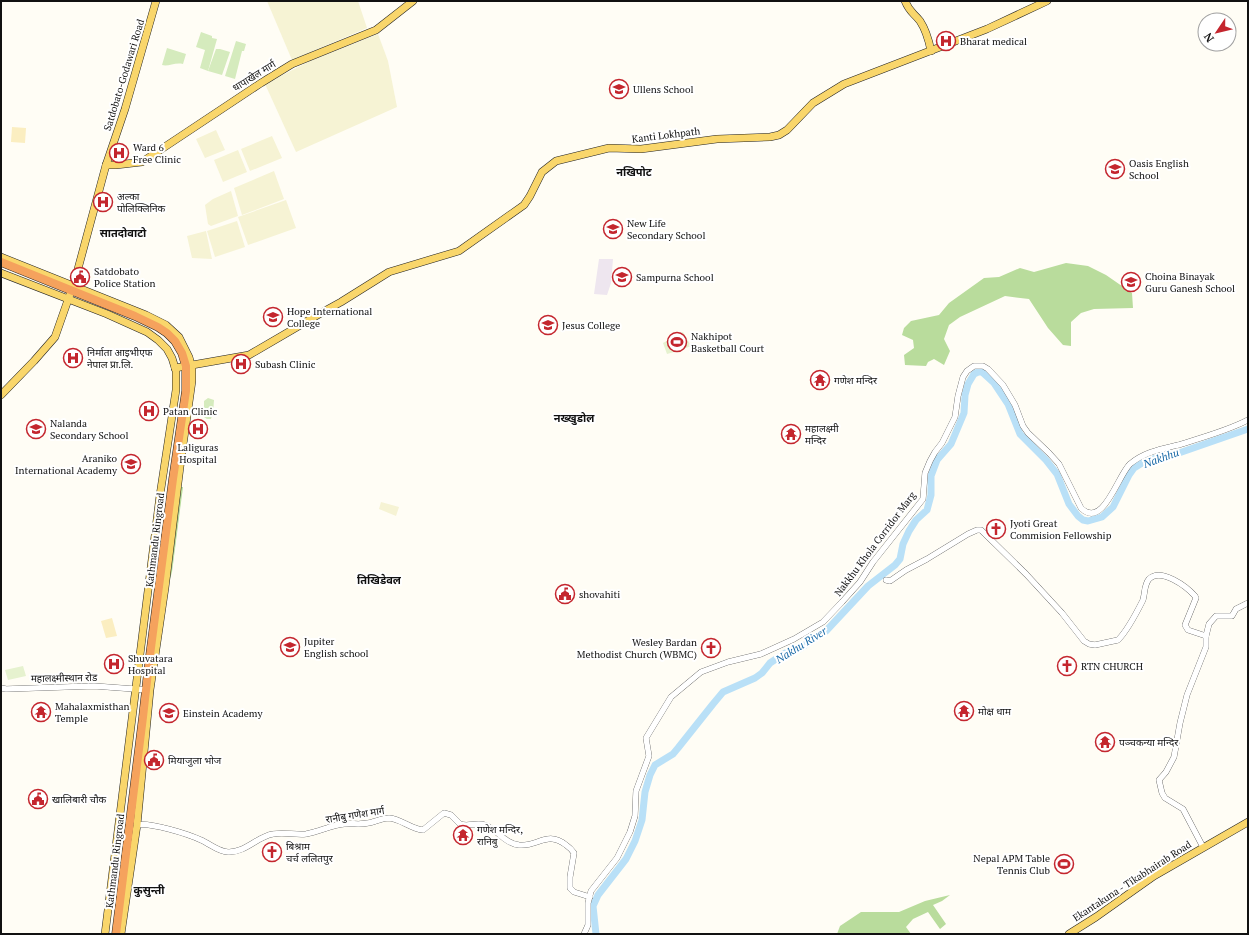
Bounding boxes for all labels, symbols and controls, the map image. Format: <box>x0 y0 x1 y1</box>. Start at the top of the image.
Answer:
north arrow <box>1197 12 1237 52</box>
street label: Satdobato-Godawari Road <box>101 17 147 132</box>
hospital icon: Bharat medical <box>935 30 957 52</box>
text: N <box>1200 30 1217 45</box>
place label: Bharat medical <box>960 35 1027 48</box>
street label: धापाखेल मार्ग <box>230 57 279 94</box>
school or university icon: Ullens School <box>608 78 630 100</box>
place label: Ullens School <box>633 83 693 96</box>
street label: Kanti Lokhpath <box>631 124 701 146</box>
place label: Ward 6 Free Clinic <box>133 141 181 166</box>
hospital icon: Ward 6 Free Clinic <box>108 142 130 164</box>
place label: Oasis English School <box>1129 157 1189 182</box>
school or university icon: Oasis English School <box>1104 158 1126 180</box>
district label: नखिपोट <box>616 165 653 179</box>
place label: अल्का पोलिक्लिनिक <box>117 190 166 215</box>
hospital icon: अल्का पोलिक्लिनिक <box>92 191 114 213</box>
place label: New Life Secondary School <box>627 217 705 242</box>
school or university icon: New Life Secondary School <box>602 218 624 240</box>
district label: सातदोवाटो <box>100 226 147 240</box>
place label: Satdobato Police Station <box>94 265 156 290</box>
public building icon: Satdobato Police Station <box>69 266 91 288</box>
school or university icon: Sampurna School <box>611 266 633 288</box>
place label: Choina Binayak Guru Ganesh School <box>1145 270 1235 295</box>
place label: Sampurna School <box>636 271 714 284</box>
school or university icon: Choina Binayak Guru Ganesh School <box>1120 271 1142 293</box>
place label: Hope International College <box>287 305 372 330</box>
school or university icon: Hope International College <box>262 306 284 328</box>
school or university icon: Jesus College <box>537 314 559 336</box>
place label: Jesus College <box>562 319 620 332</box>
place label: Nakhipot Basketball Court <box>691 330 765 355</box>
sports icon: Nakhipot Basketball Court <box>666 331 688 353</box>
place label: निर्माता आइभीएफ नेपाल प्रा.लि. <box>87 346 153 371</box>
hospital icon: निर्माता आइभीएफ नेपाल प्रा.लि. <box>62 347 84 369</box>
hospital icon: Subash Clinic <box>230 353 252 375</box>
place label: Subash Clinic <box>255 358 316 371</box>
temple icon: गणेश मन्दिर <box>809 369 831 391</box>
place label: गणेश मन्दिर <box>834 374 878 387</box>
hospital icon: Patan Clinic <box>138 400 160 422</box>
place label: Patan Clinic <box>163 405 218 418</box>
district label: नख्खुडोल <box>554 411 595 426</box>
place label: Nalanda Secondary School <box>50 417 128 442</box>
school or university icon: Nalanda Secondary School <box>25 418 47 440</box>
hospital icon: Laliguras Hospital <box>187 418 209 440</box>
place label: महालक्ष्मी मन्दिर <box>805 422 839 447</box>
temple icon: महालक्ष्मी मन्दिर <box>780 423 802 445</box>
place label: Laliguras Hospital <box>178 441 218 466</box>
water label: Nakhhu <box>1140 445 1181 471</box>
place label: Araniko International Academy <box>15 452 118 477</box>
school or university icon: Araniko International Academy <box>120 453 142 475</box>
street label: Nakkhu Khola Corridor Marg <box>831 489 919 599</box>
street label: Kathmandu Ringroad <box>143 492 167 588</box>
place label: Jyoti Great Commision Fellowship <box>1010 517 1112 542</box>
church icon: Jyoti Great Commision Fellowship <box>985 518 1007 540</box>
district label: तिखिडेवल <box>357 573 402 587</box>
public building icon: shovahiti <box>554 583 576 605</box>
place label: shovahiti <box>579 588 620 601</box>
water label: Nakhu River <box>772 623 830 667</box>
place label: Jupiter English school <box>304 635 369 660</box>
school or university icon: Jupiter English school <box>279 636 301 658</box>
place label: Wesley Bardan Methodist Church (WBMC) <box>577 636 697 661</box>
church icon: Wesley Bardan Methodist Church (WBMC) <box>700 637 722 659</box>
place label: Shuvatara Hospital <box>128 652 173 677</box>
hospital icon: Shuvatara Hospital <box>103 653 125 675</box>
church icon: RTN CHURCH <box>1056 655 1078 677</box>
place label: RTN CHURCH <box>1081 660 1143 673</box>
street label: महालक्ष्मीस्थान रोड <box>31 671 98 685</box>
place label: Mahalaxmisthan Temple <box>55 700 129 725</box>
temple icon: मोक्ष धाम <box>953 700 975 722</box>
temple icon: Mahalaxmisthan Temple <box>30 701 52 723</box>
school or university icon: Einstein Academy <box>158 702 180 724</box>
place label: मोक्ष धाम <box>978 705 1012 718</box>
place label: Einstein Academy <box>183 707 263 720</box>
temple icon: पञ्चकन्या मन्दिर <box>1094 731 1116 753</box>
place label: पञ्चकन्या मन्दिर <box>1119 736 1179 749</box>
public building icon: मियाजुला भोज <box>143 749 165 771</box>
place label: मियाजुला भोज <box>168 754 222 767</box>
public building icon: खालिबारी चौक <box>27 788 49 810</box>
place label: खालिबारी चौक <box>52 793 106 806</box>
street label: रानीबु गणेश मार्ग <box>325 804 386 826</box>
street label: Kathmandu Ringroad <box>103 813 127 909</box>
place label: गणेश मन्दिर, रानिबु <box>477 823 523 848</box>
temple icon: गणेश मन्दिर, रानिबु <box>452 824 474 846</box>
street label: Ekantakuna - Tikabhairab Road <box>1070 838 1194 924</box>
place label: बिश्राम चर्च ललितपुर <box>286 840 334 865</box>
church icon: बिश्राम चर्च ललितपुर <box>261 841 283 863</box>
place label: Nepal APM Table Tennis Club <box>973 852 1051 877</box>
sports icon: Nepal APM Table Tennis Club <box>1053 853 1075 875</box>
district label: कुसुन्ती <box>134 883 165 898</box>

